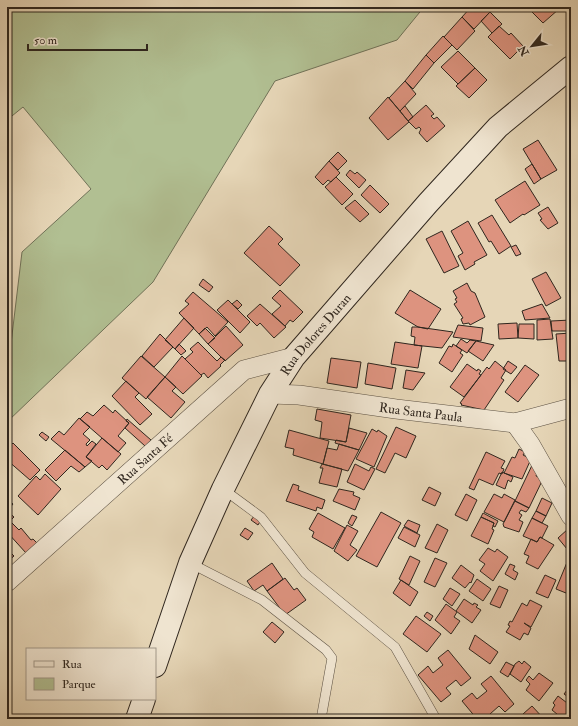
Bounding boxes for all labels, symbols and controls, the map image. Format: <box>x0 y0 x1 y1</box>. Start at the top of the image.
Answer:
scale bar <box>28 26 147 52</box>
north arrow <box>512 26 552 66</box>
text: 50 m <box>34 33 58 48</box>
text: N <box>515 42 532 59</box>
street label: Rua Dolores Duran <box>277 290 355 379</box>
street label: Rua Santa Paula <box>378 400 464 426</box>
street label: Rua Santa Fé <box>115 430 177 488</box>
legend <box>26 648 156 700</box>
text: Rua <box>62 657 83 672</box>
text: Parque <box>62 677 96 692</box>

